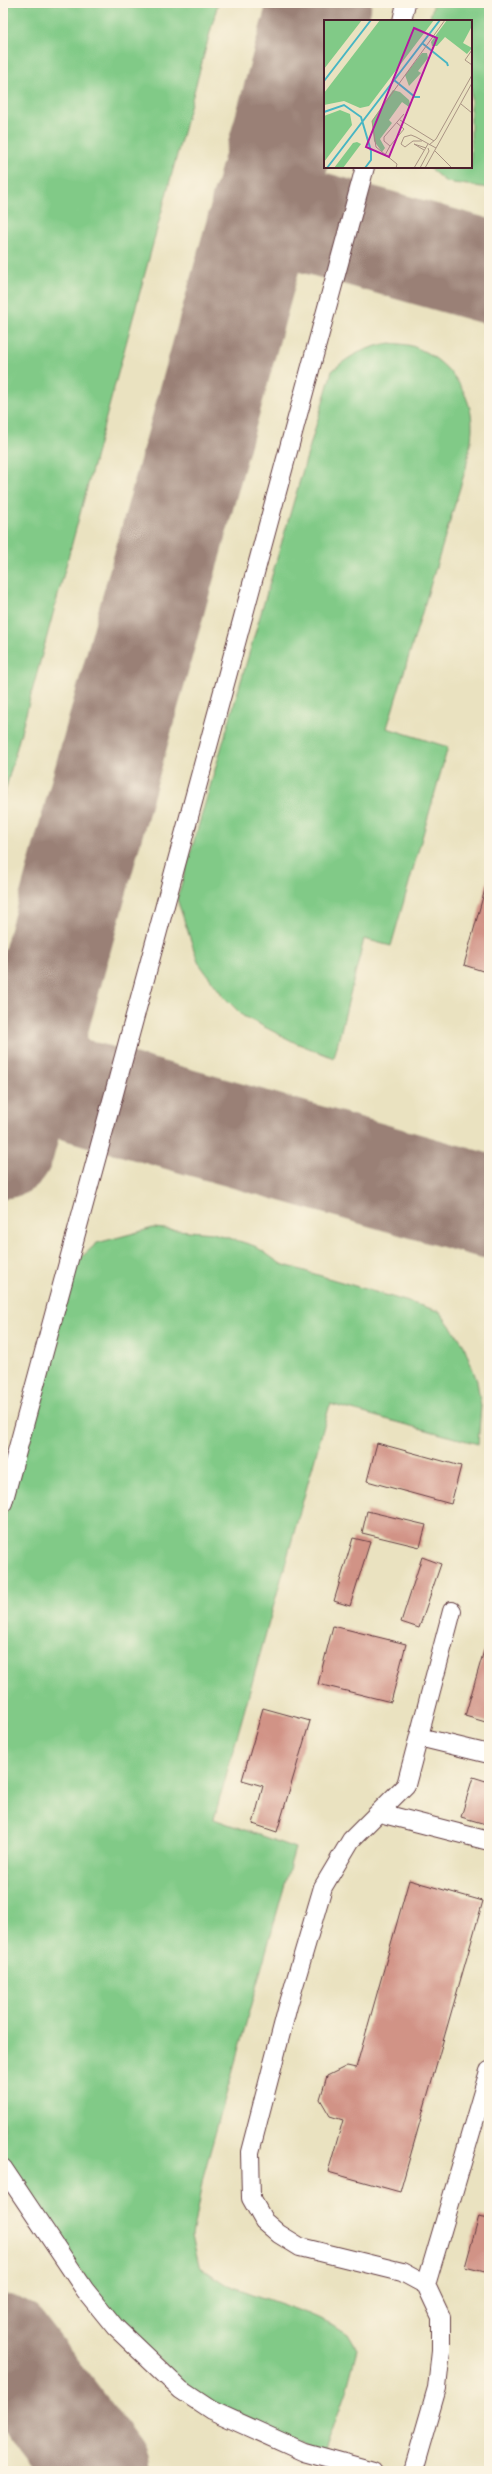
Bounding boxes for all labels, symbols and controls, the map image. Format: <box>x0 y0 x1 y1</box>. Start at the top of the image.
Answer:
inset map <box>324 20 472 168</box>

